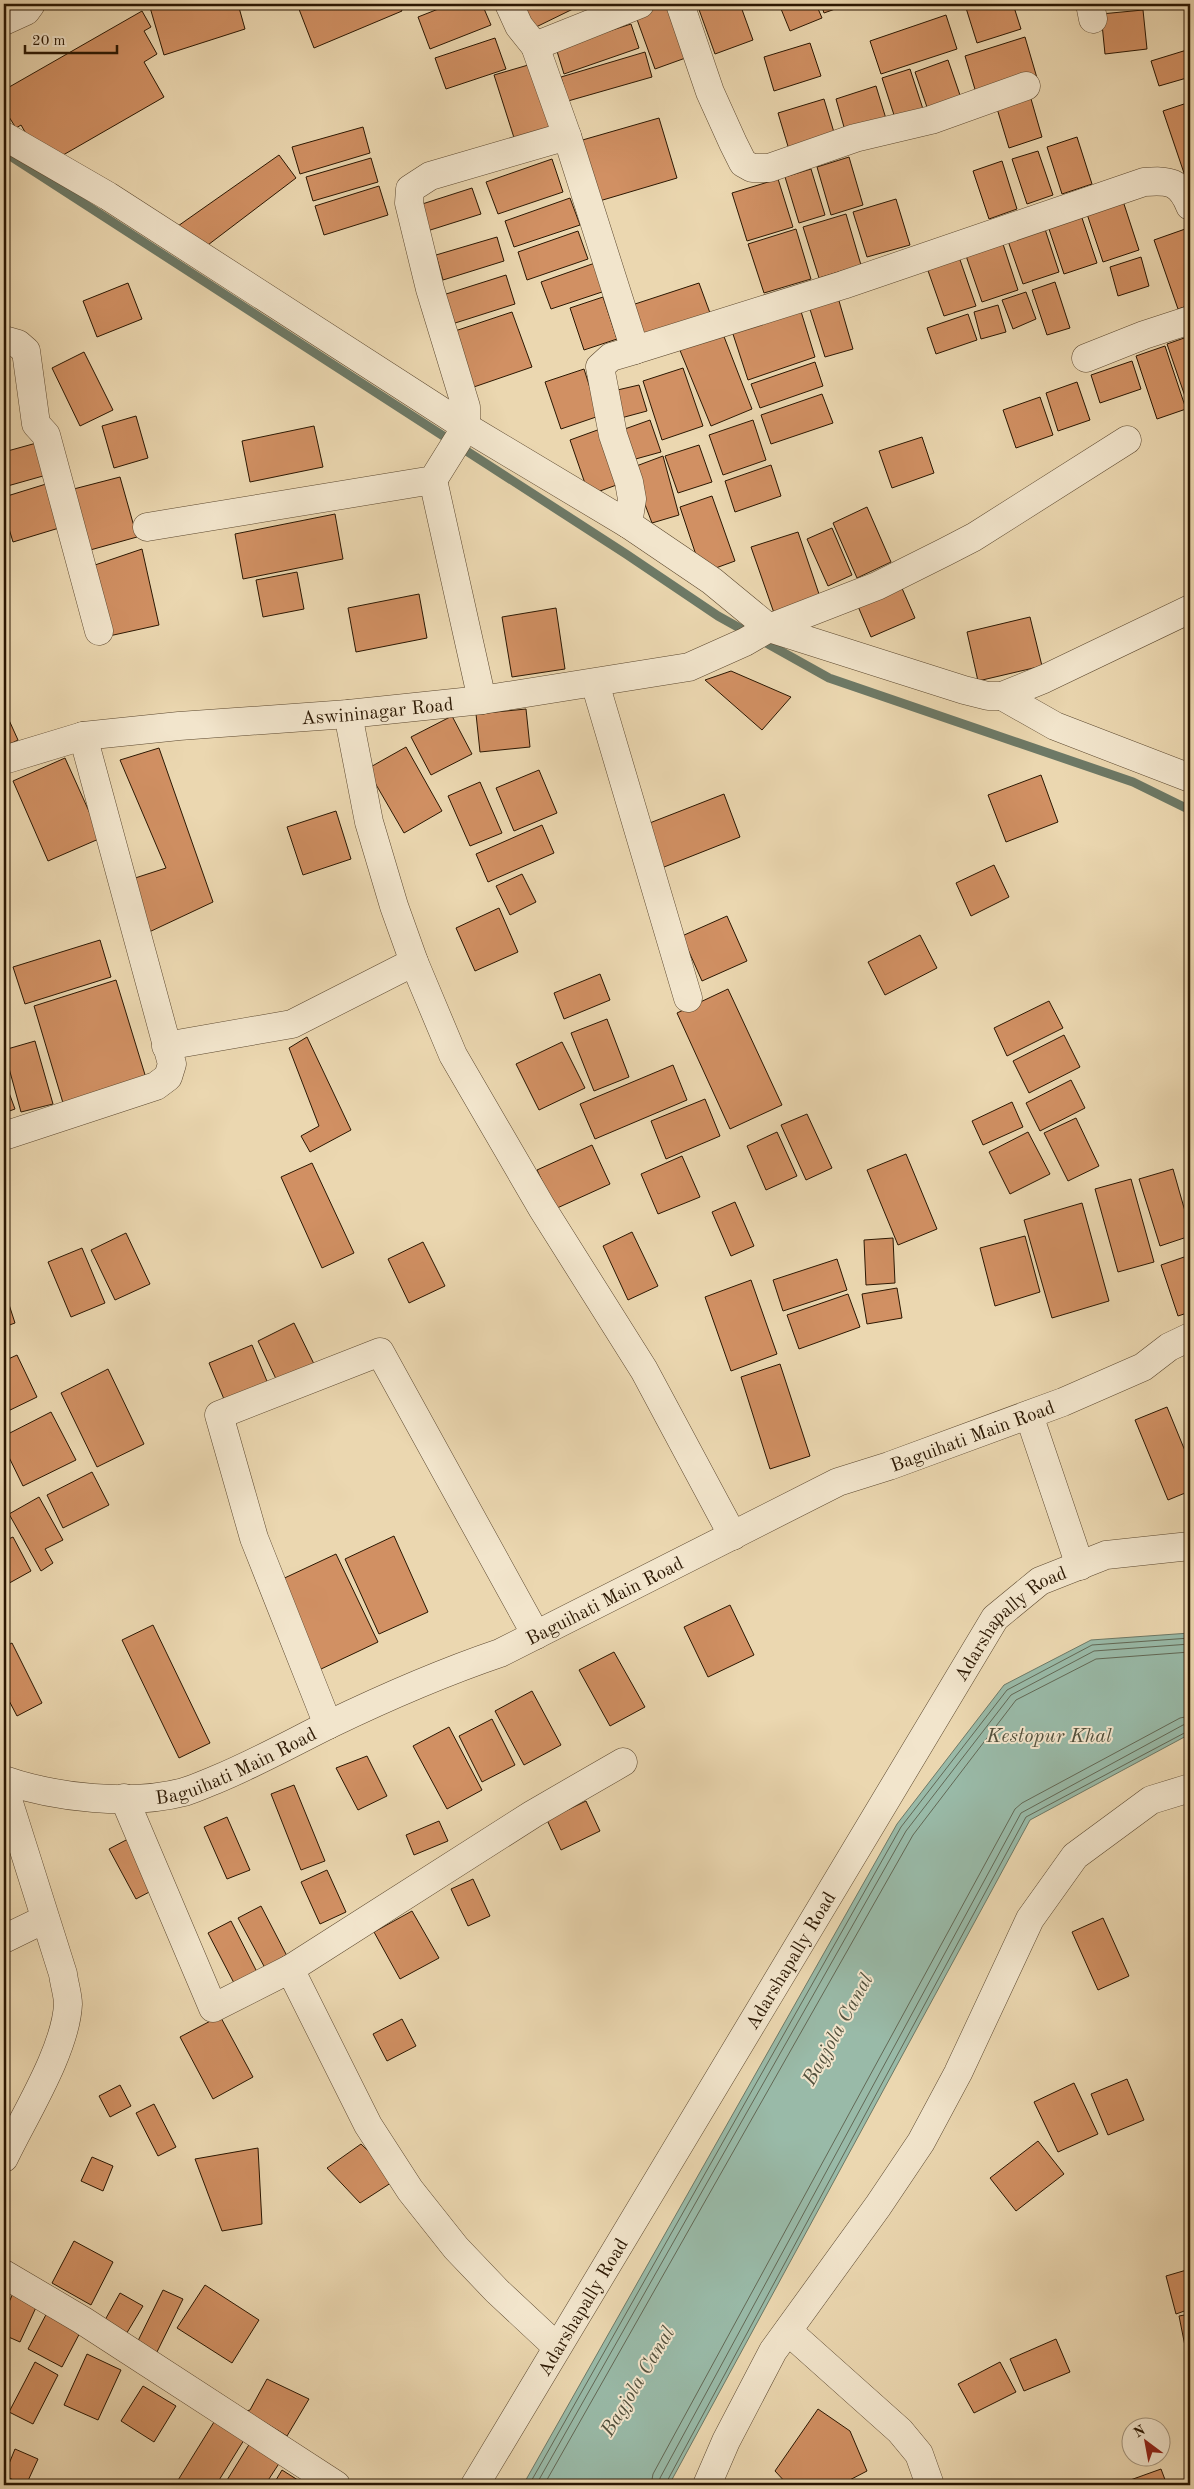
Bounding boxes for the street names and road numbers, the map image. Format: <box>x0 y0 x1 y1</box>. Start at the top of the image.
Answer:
street label: Aswininagar Road <box>301 696 455 729</box>
street label: Baguihati Main Road <box>888 1399 1058 1477</box>
street label: Baguihati Main Road <box>524 1555 687 1650</box>
street label: Adarshapally Road <box>952 1564 1070 1685</box>
street label: Baguihati Main Road <box>154 1725 320 1809</box>
street label: Adarshapally Road <box>743 1889 840 2034</box>
street label: Adarshapally Road <box>536 2236 633 2380</box>

